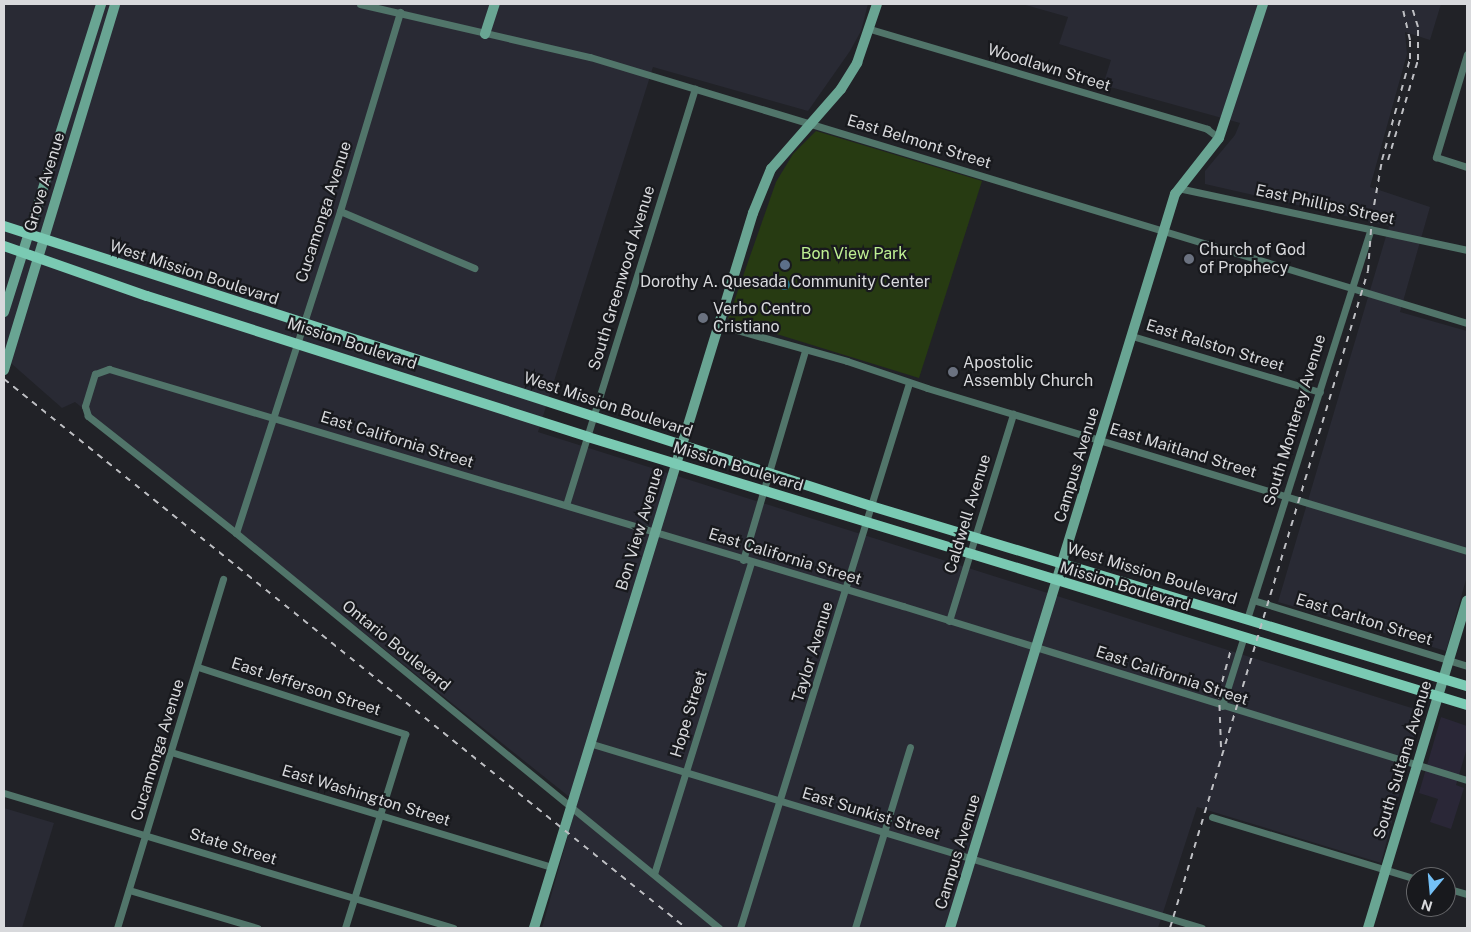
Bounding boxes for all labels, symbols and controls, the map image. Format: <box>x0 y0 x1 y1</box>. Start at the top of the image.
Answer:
street label: Woodlawn Street <box>985 40 1113 96</box>
street label: East Belmont Street <box>845 111 993 173</box>
street label: Grove Avenue <box>21 130 69 234</box>
street label: Cucamonga Avenue <box>292 139 356 285</box>
street label: East Phillips Street <box>1254 181 1396 229</box>
street label: South Greenwood Avenue <box>585 183 659 373</box>
street label: West Mission Boulevard <box>107 237 281 309</box>
place label: Church of God of Prophecy <box>1199 240 1306 278</box>
park label: Bon View Park <box>800 244 908 264</box>
marker: Church of God of Prophecy <box>1183 253 1195 265</box>
marker: Dorothy A. Quesada Community Center <box>779 259 791 271</box>
place label: Dorothy A. Quesada Community Center <box>640 272 930 292</box>
place label: Verbo Centro Cristiano <box>713 299 811 337</box>
marker: Verbo Centro Cristiano <box>697 312 709 324</box>
street label: Mission Boulevard <box>285 314 419 374</box>
street label: East Ralston Street <box>1144 316 1286 376</box>
street label: South Monterey Avenue <box>1260 332 1330 508</box>
place label: Apostolic Assembly Church <box>963 353 1093 391</box>
marker: Apostolic Assembly Church <box>947 366 959 378</box>
street label: West Mission Boulevard <box>521 369 695 441</box>
street label: Campus Avenue <box>1050 405 1104 525</box>
street label: East California Street <box>318 408 476 472</box>
street label: East Maitland Street <box>1107 419 1259 483</box>
street label: Mission Boulevard <box>670 438 806 496</box>
street label: Caldwell Avenue <box>941 452 995 576</box>
street label: Bon View Avenue <box>612 465 668 593</box>
street label: East California Street <box>706 525 864 589</box>
street label: West Mission Boulevard <box>1065 539 1239 609</box>
street label: Mission Boulevard <box>1057 558 1193 616</box>
street label: East Carlton Street <box>1293 590 1435 650</box>
street label: Ontario Boulevard <box>338 596 454 696</box>
street label: Taylor Avenue <box>789 599 837 705</box>
street label: East California Street <box>1093 642 1251 710</box>
street label: East Jefferson Street <box>229 654 383 720</box>
street label: Hope Street <box>667 668 711 760</box>
street label: Cucamonga Avenue <box>127 677 189 823</box>
street label: South Sultana Avenue <box>1370 678 1436 842</box>
street label: East Washington Street <box>279 761 453 831</box>
street label: East Sunkist Street <box>799 784 943 844</box>
street label: Campus Avenue <box>931 792 985 912</box>
street label: State Street <box>187 825 279 869</box>
north arrow <box>1406 867 1456 917</box>
text: N <box>1419 896 1434 915</box>

